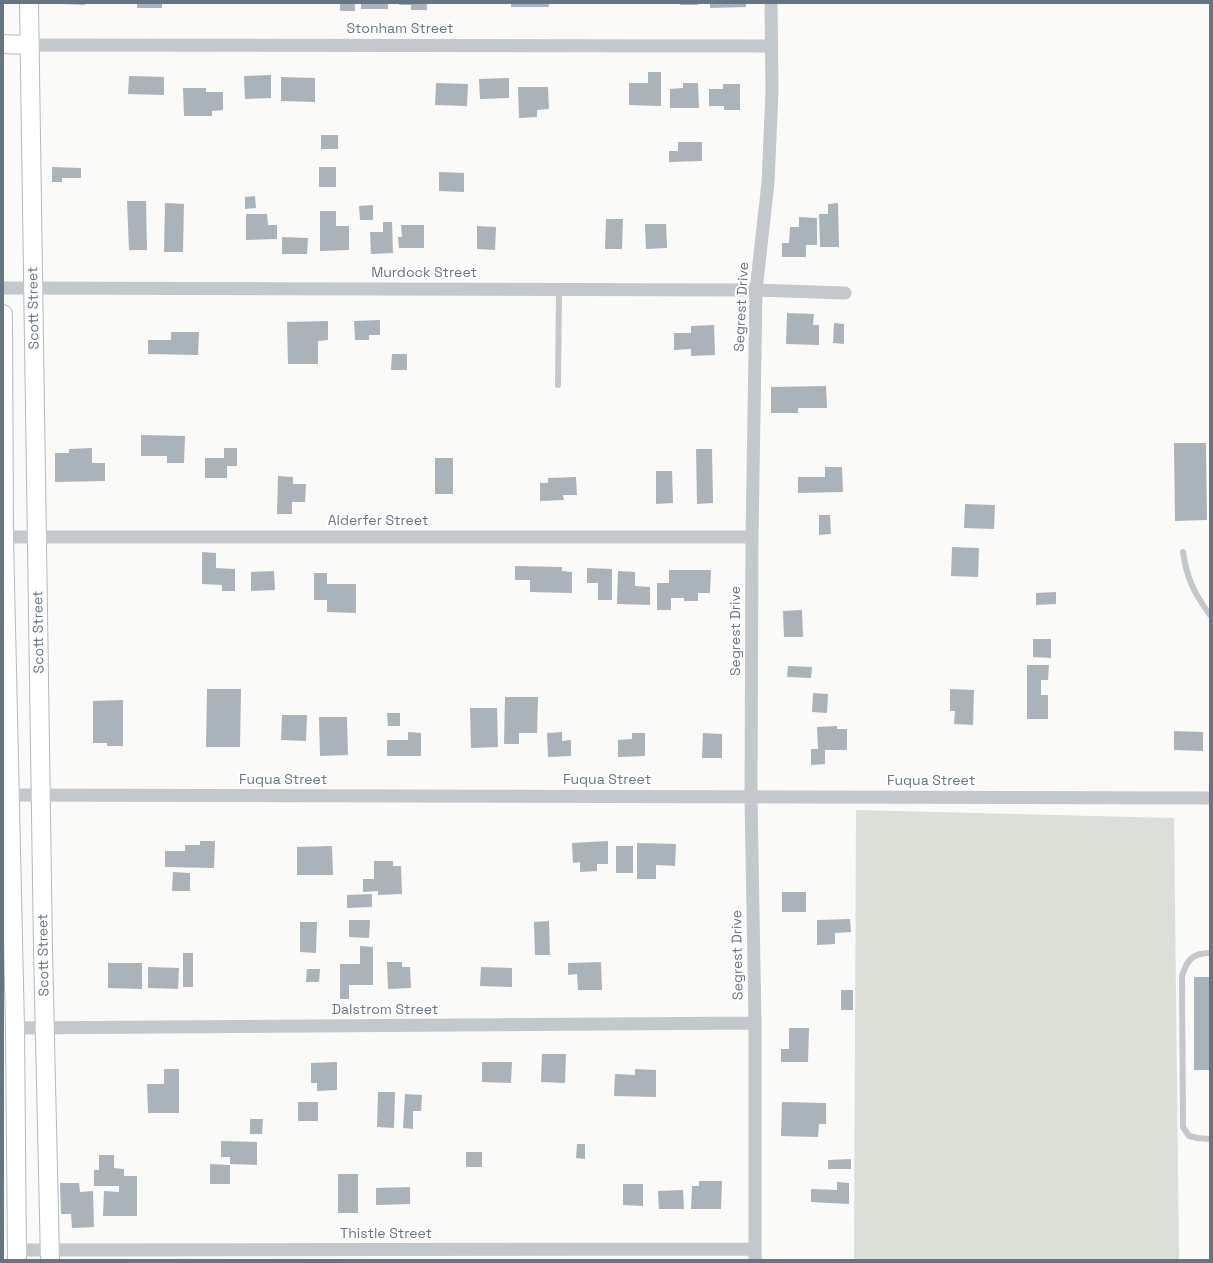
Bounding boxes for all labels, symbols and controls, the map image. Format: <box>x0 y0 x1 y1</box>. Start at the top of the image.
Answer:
street label: Stonham Street <box>346 21 454 37</box>
street label: Segrest Drive <box>731 262 753 352</box>
street label: Murdock Street <box>371 265 477 281</box>
street label: Scott Street <box>25 266 43 350</box>
street label: Alderfer Street <box>328 513 428 529</box>
street label: Segrest Drive <box>728 586 744 676</box>
street label: Scott Street <box>30 590 48 674</box>
street label: Fuqua Street <box>239 772 327 788</box>
street label: Fuqua Street <box>563 772 651 788</box>
street label: Fuqua Street <box>887 773 975 789</box>
street label: Segrest Drive <box>729 910 747 1000</box>
street label: Scott Street <box>35 913 53 997</box>
street label: Dalstrom Street <box>332 1002 438 1018</box>
street label: Thistle Street <box>340 1226 432 1242</box>

